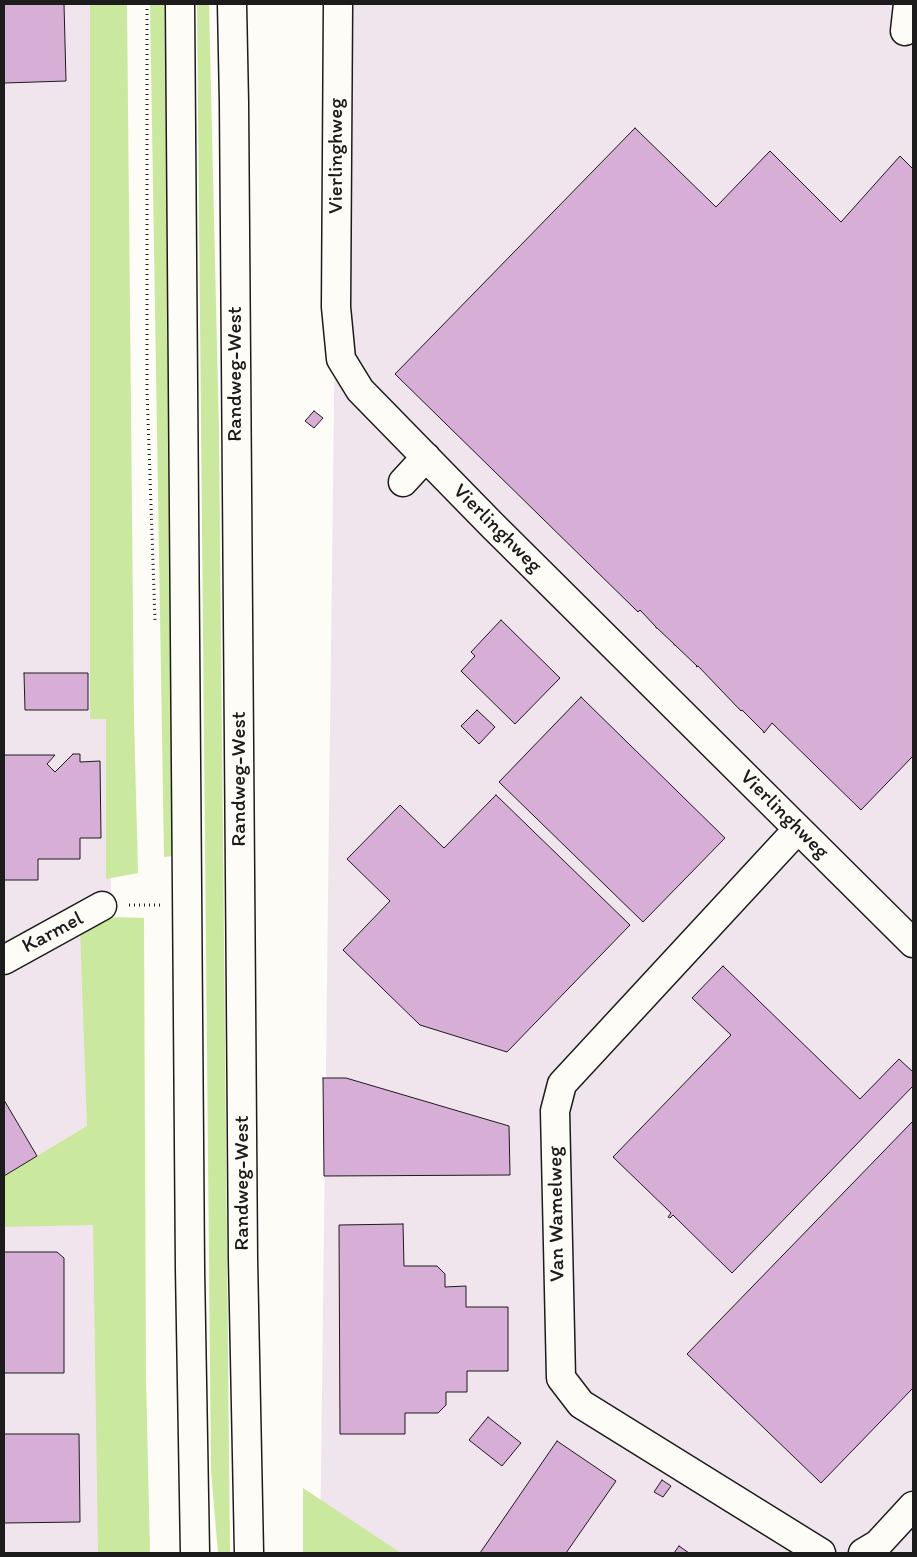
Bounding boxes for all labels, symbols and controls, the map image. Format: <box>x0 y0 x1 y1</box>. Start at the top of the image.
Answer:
street label: Vierlinghweg <box>324 98 350 214</box>
street label: Randweg-West <box>223 306 249 442</box>
street label: Vierlinghweg <box>447 479 547 579</box>
street label: Randweg-West <box>227 711 253 847</box>
street label: Vierlinghweg <box>734 765 834 865</box>
street label: Karmel <box>18 906 88 960</box>
street label: Randweg-West <box>230 1115 256 1251</box>
street label: Van Wamelweg <box>543 1146 571 1282</box>

